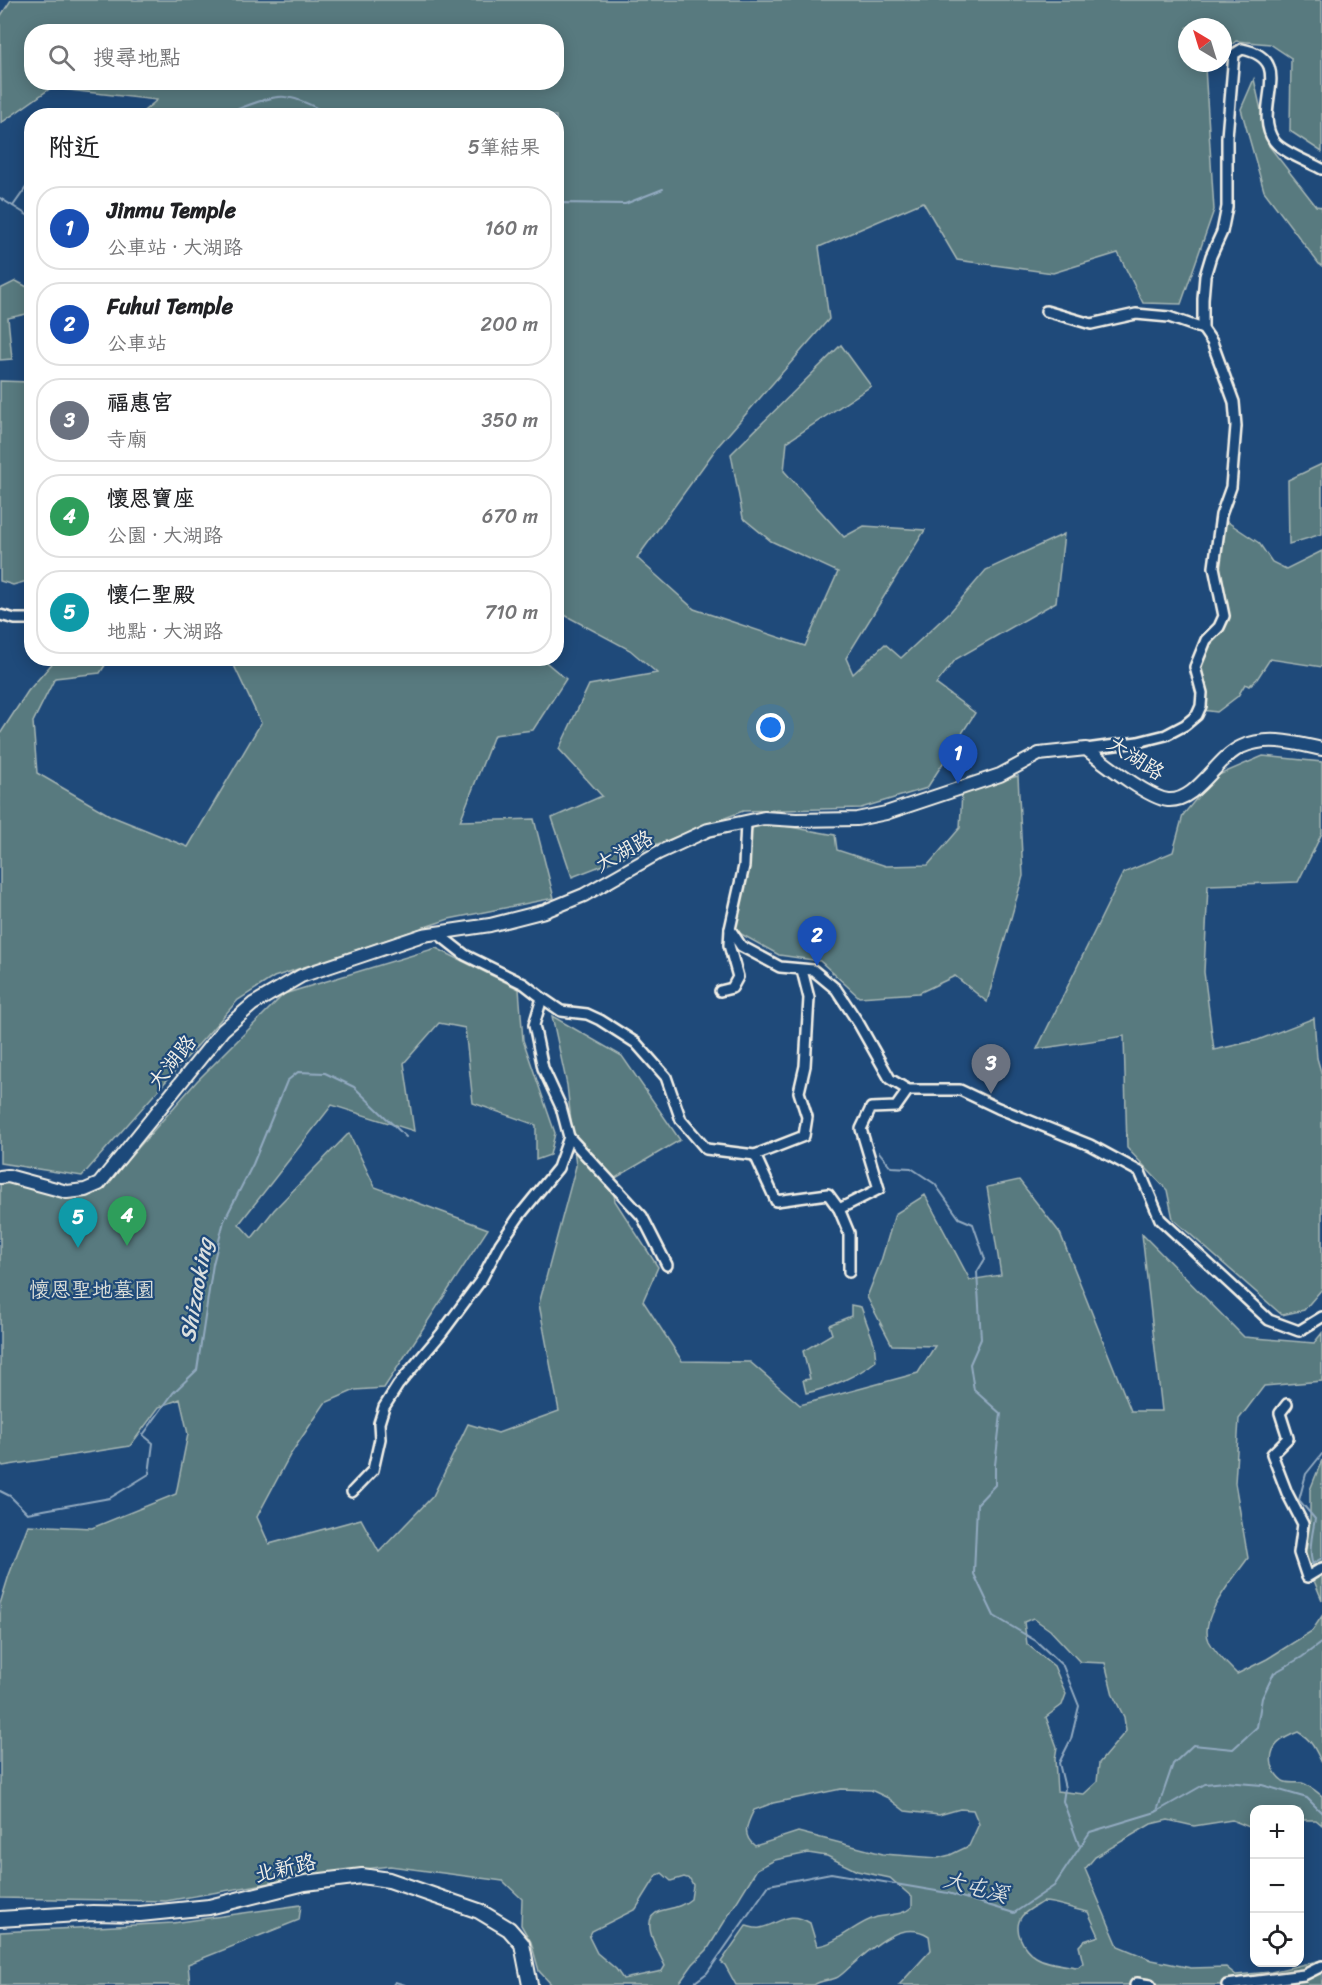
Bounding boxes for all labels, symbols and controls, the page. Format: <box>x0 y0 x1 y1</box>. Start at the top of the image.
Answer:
north arrow <box>1178 18 1232 72</box>
search box <box>24 24 564 90</box>
text: 搜尋地點 <box>93 38 181 77</box>
icon: search <box>45 41 78 74</box>
text: 附近 <box>48 124 100 170</box>
text: 5筆結果 <box>468 130 540 165</box>
text: Jinmu Temple <box>107 191 236 230</box>
text: 1 <box>65 211 74 246</box>
text: 160 m <box>485 211 538 246</box>
text: 公車站 · 大湖路 <box>107 230 243 265</box>
text: Fuhui Temple <box>107 287 233 326</box>
text: 2 <box>64 307 75 342</box>
text: 200 m <box>481 307 538 342</box>
text: 公車站 <box>107 326 167 361</box>
text: 福惠宮 <box>107 383 173 422</box>
text: 3 <box>64 403 75 438</box>
text: 350 m <box>482 403 538 438</box>
text: 寺廟 <box>107 422 147 457</box>
text: 懷恩寶座 <box>107 479 195 518</box>
text: 4 <box>63 499 76 534</box>
text: 670 m <box>482 499 538 534</box>
text: 公園 · 大湖路 <box>107 518 223 553</box>
text: 懷仁聖殿 <box>107 575 195 614</box>
text: 5 <box>63 595 76 630</box>
text: 710 m <box>485 595 538 630</box>
text: 地點 · 大湖路 <box>107 614 223 649</box>
your location <box>756 713 785 742</box>
street label: 大湖路 <box>1099 725 1173 791</box>
pin: 1 <box>938 734 978 784</box>
street label: 大湖路 <box>587 819 661 883</box>
pin: 2 <box>798 916 836 966</box>
street label: 大湖路 <box>137 1026 207 1098</box>
pin: 3 <box>972 1044 1010 1094</box>
pin: 4 <box>108 1196 146 1246</box>
pin: 5 <box>58 1198 98 1248</box>
water label: Shizaoking <box>168 1233 225 1345</box>
park label: 懷恩聖地墓園 <box>29 1271 155 1309</box>
map controls <box>1250 1805 1304 1967</box>
button: + <box>1250 1805 1304 1859</box>
street label: 北新路 <box>250 1842 320 1894</box>
button: − <box>1250 1859 1304 1913</box>
water label: 大屯溪 <box>939 1860 1014 1915</box>
button: locate <box>1250 1913 1304 1967</box>

